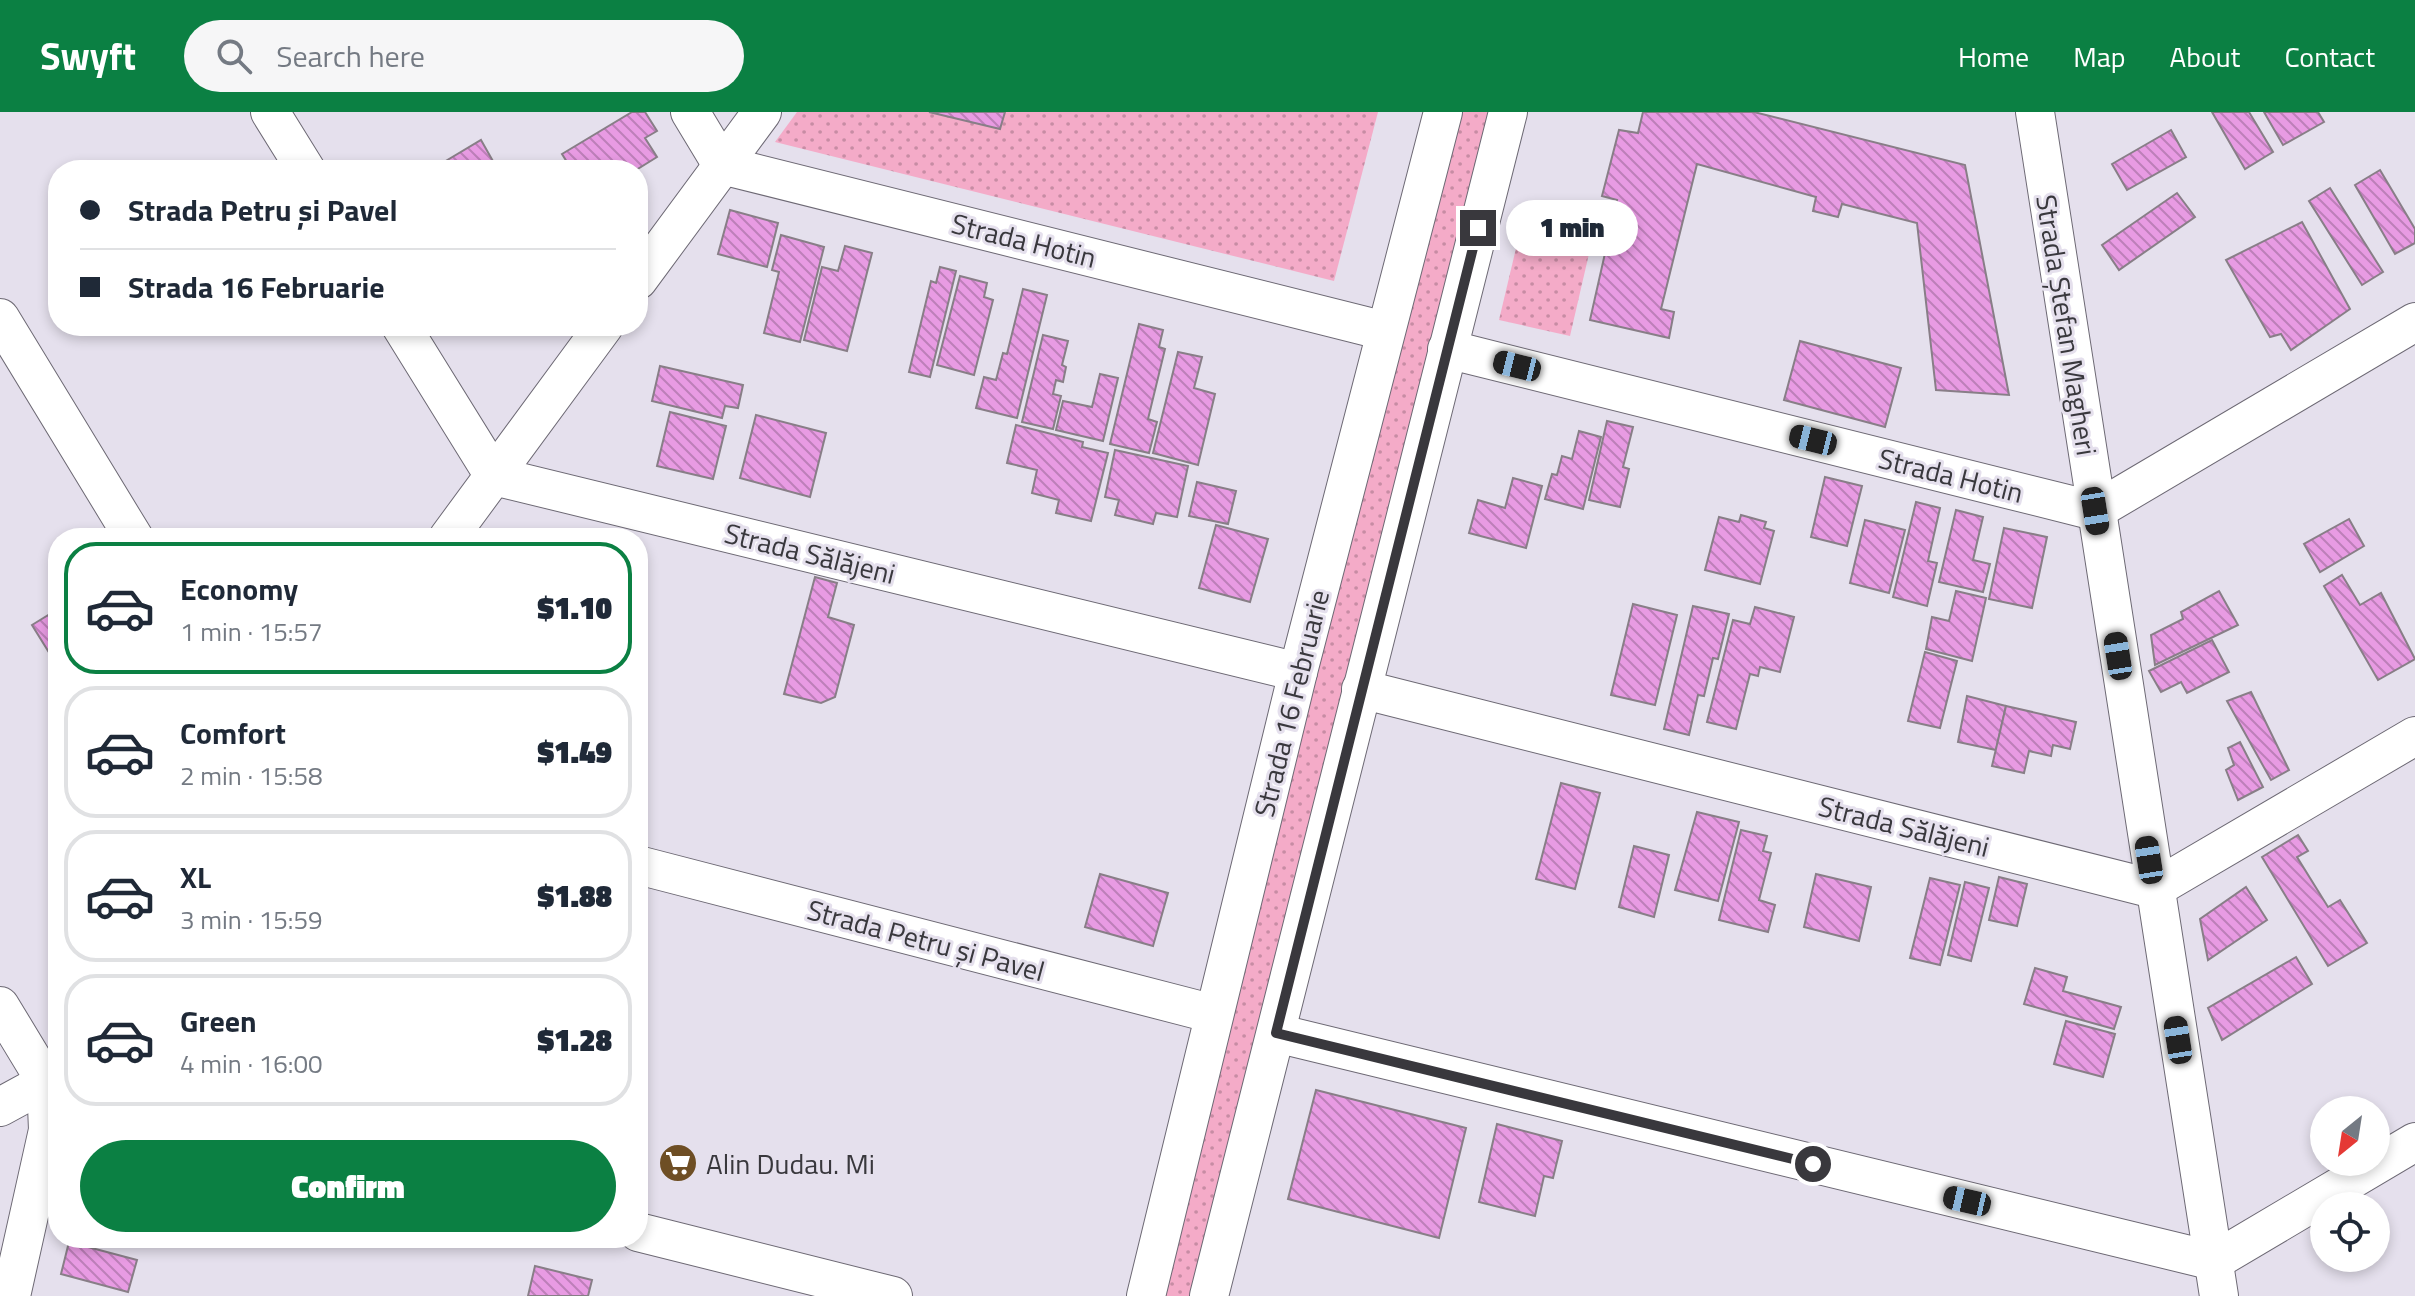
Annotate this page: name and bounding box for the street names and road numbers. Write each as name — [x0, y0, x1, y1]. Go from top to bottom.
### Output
street label: Strada Ștefan Magheri — [2025, 191, 2109, 459]
street label: Strada Hotin — [947, 201, 1101, 279]
street label: Strada Hotin — [1874, 436, 2028, 514]
street label: Strada Sălăjeni — [720, 511, 900, 595]
street label: Strada 16 Februarie — [1242, 585, 1340, 821]
street label: Strada Sălăjeni — [1814, 784, 1994, 868]
street label: Strada Petru și Pavel — [803, 888, 1049, 992]

